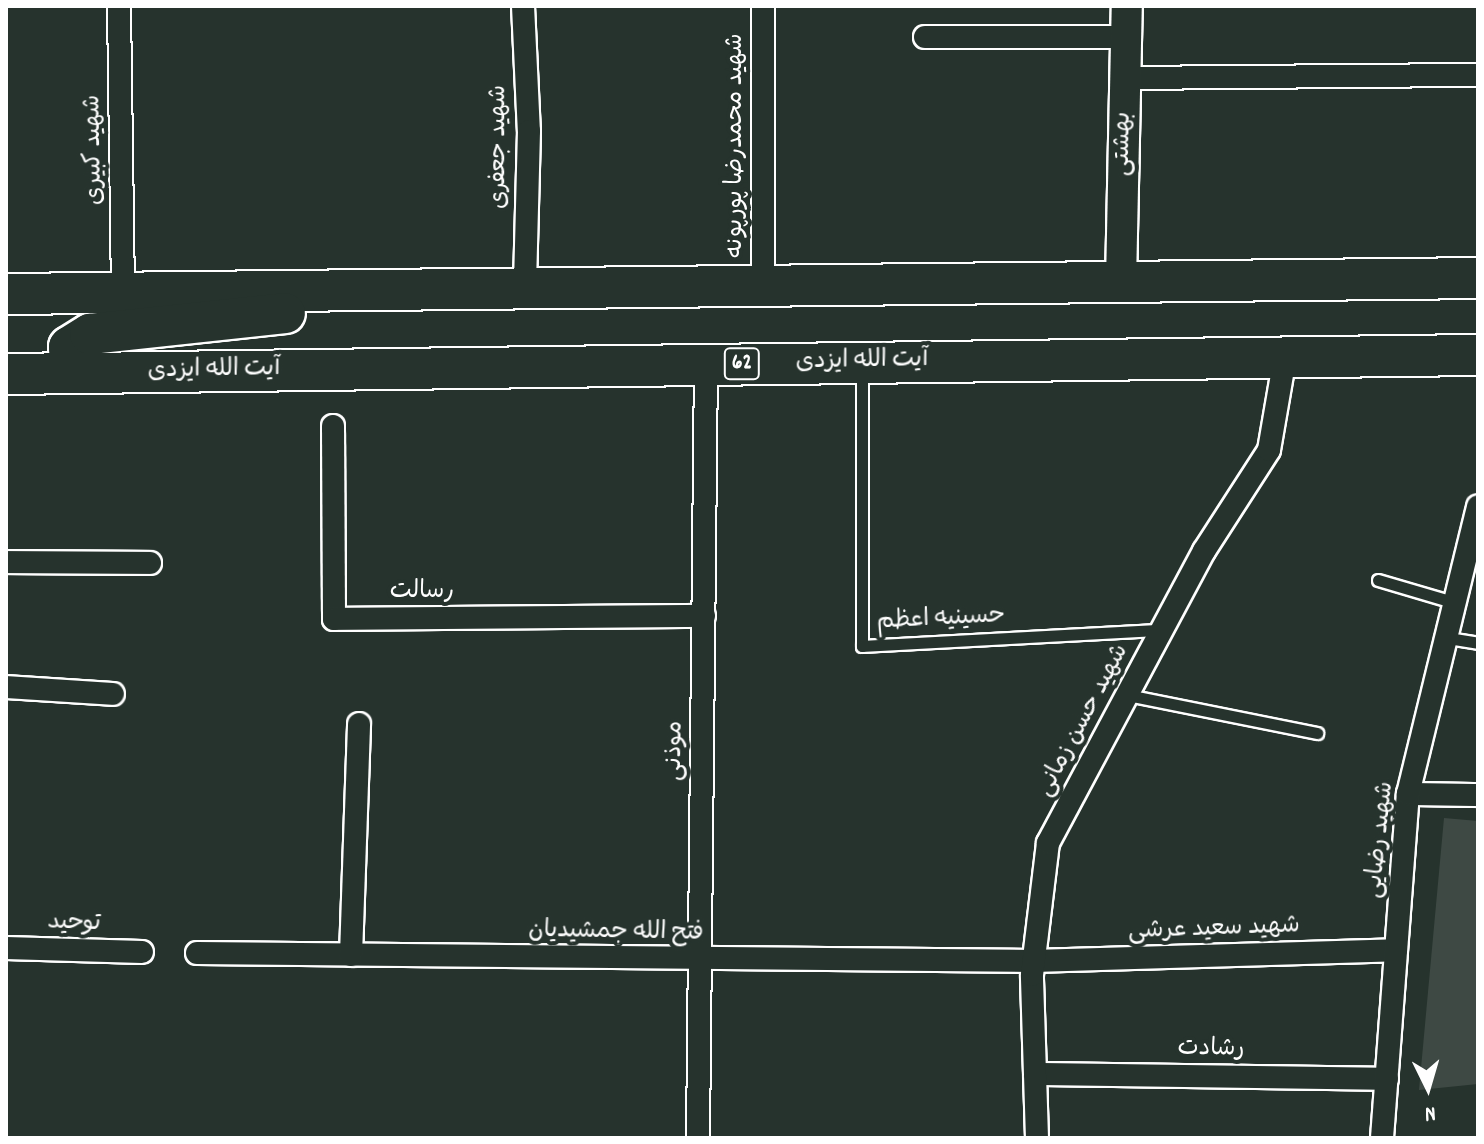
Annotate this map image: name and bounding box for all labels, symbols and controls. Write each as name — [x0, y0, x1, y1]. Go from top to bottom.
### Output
street label: شهید محمدرضا پورپونه — [723, 33, 751, 259]
street label: شهید جعفری — [486, 85, 514, 209]
street label: شهید کبیری — [80, 95, 110, 205]
street label: بهشتی — [1109, 112, 1139, 176]
road number: 62 — [722, 346, 762, 382]
street label: آیت الله ایزدی — [795, 346, 929, 378]
street label: آیت الله ایزدی — [147, 355, 281, 387]
street label: رسالت — [390, 579, 454, 607]
street label: حسینیه اعظم — [876, 602, 1006, 638]
street label: شهید حسن زمانی — [1032, 640, 1136, 802]
street label: موذنی — [661, 721, 691, 781]
street label: شهید رضایی — [1361, 780, 1401, 900]
street label: توحید — [47, 909, 101, 939]
street label: شهید سعید عرشی — [1128, 913, 1300, 947]
street label: فتح الله جمشیدیان — [528, 917, 704, 949]
street label: رشادت — [1177, 1035, 1245, 1065]
north arrow — [1388, 1048, 1468, 1128]
text: N — [1423, 1096, 1437, 1128]

